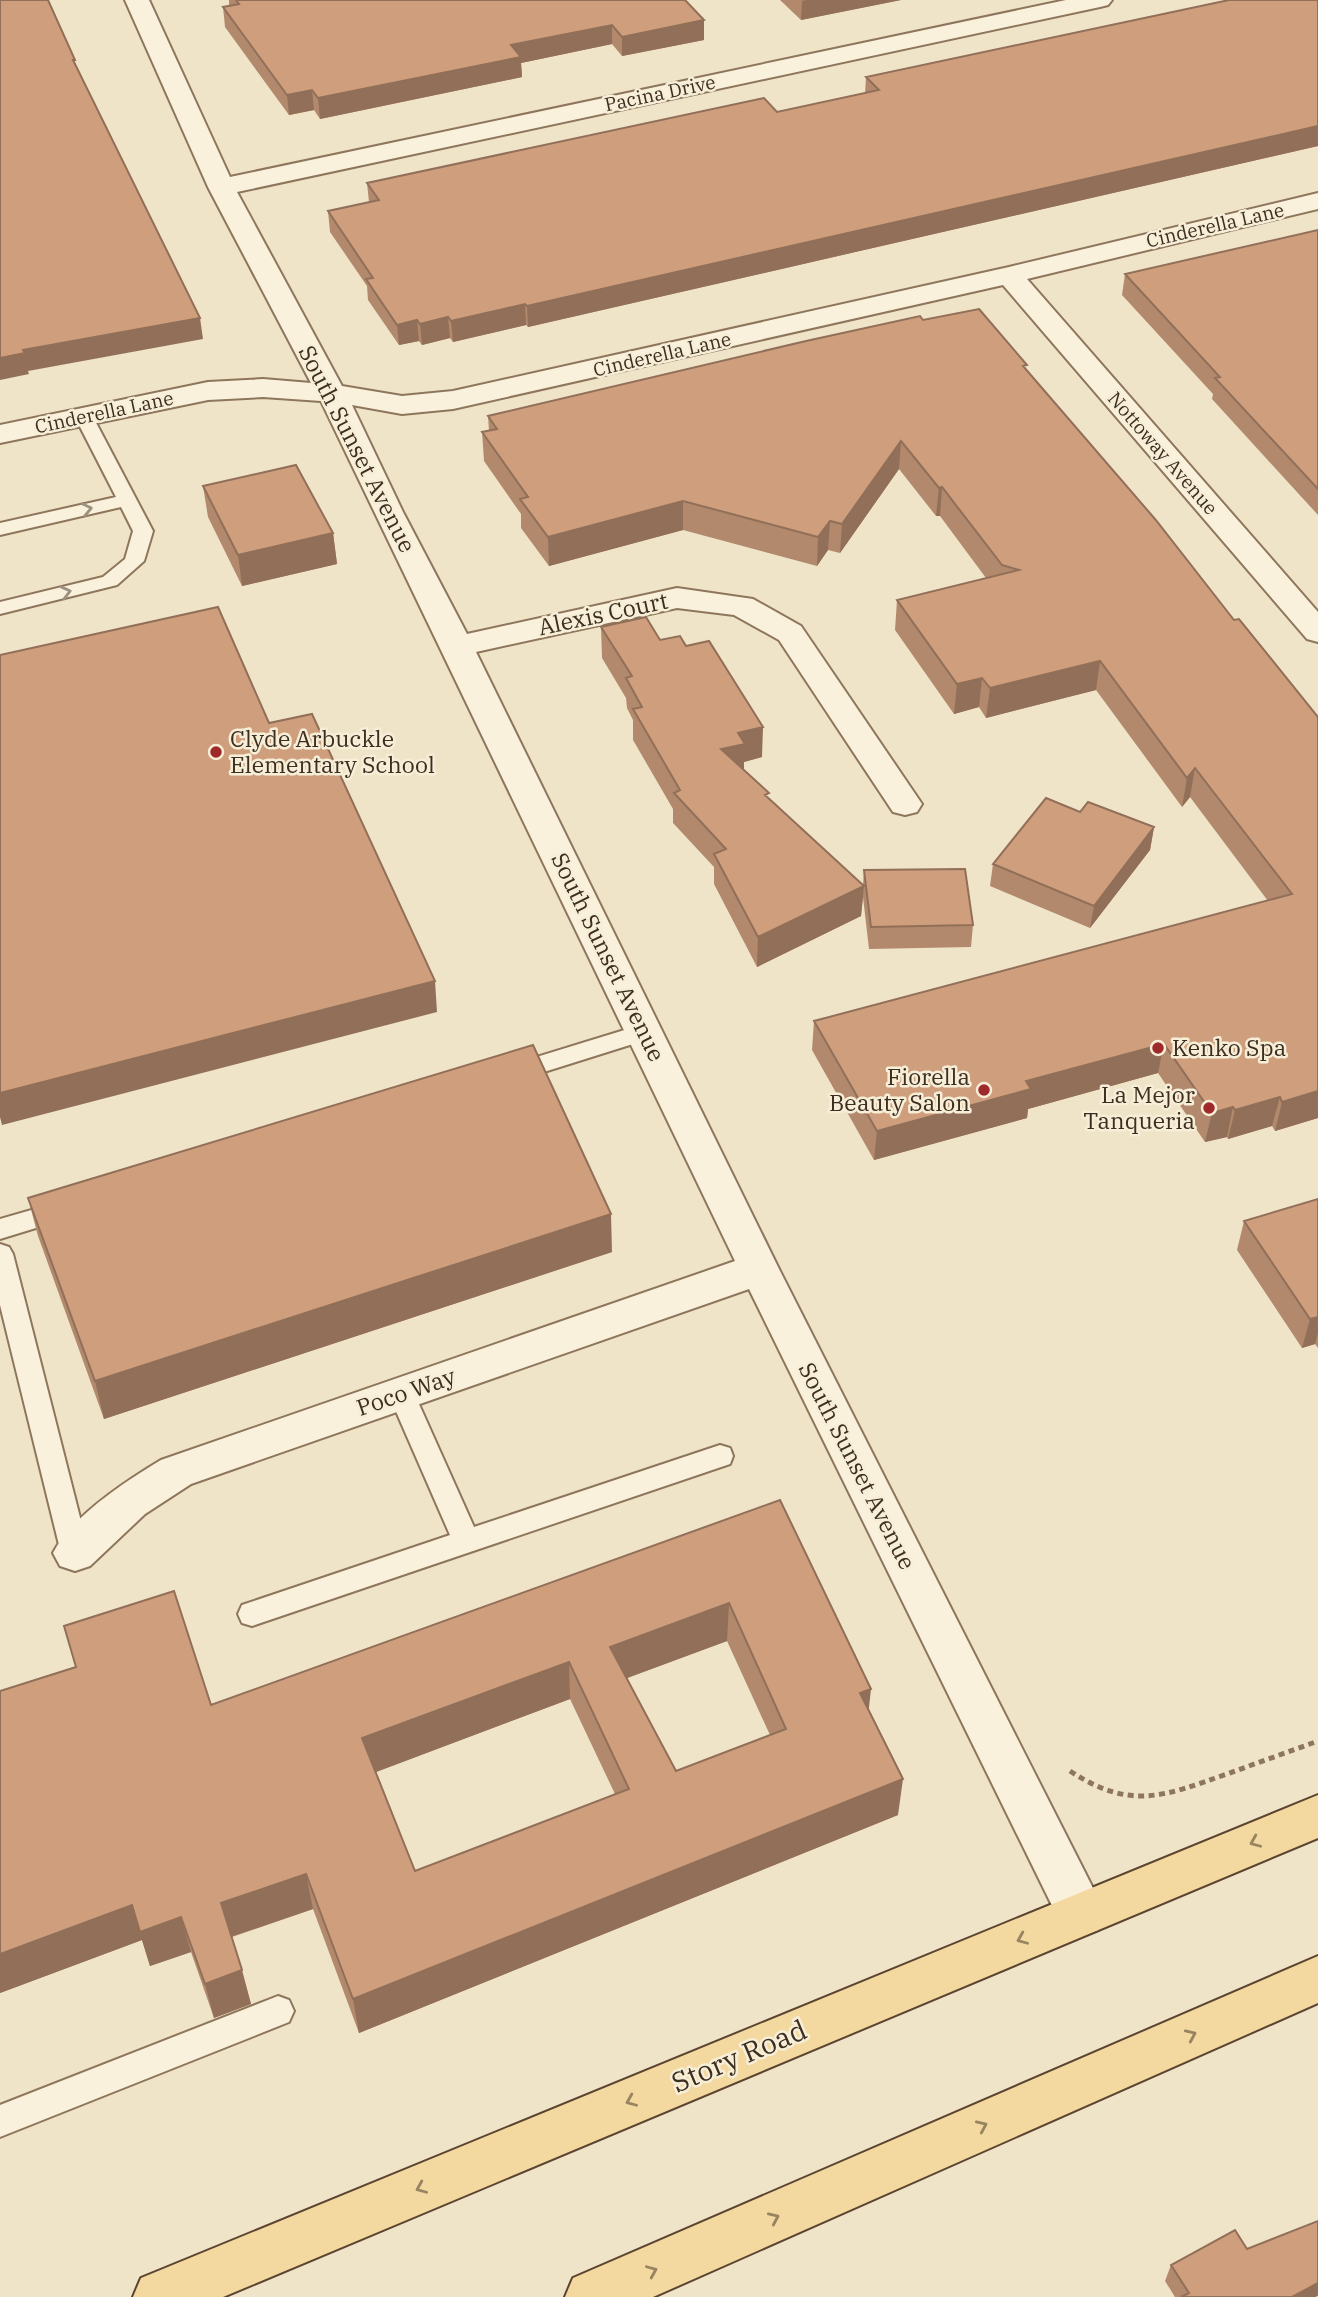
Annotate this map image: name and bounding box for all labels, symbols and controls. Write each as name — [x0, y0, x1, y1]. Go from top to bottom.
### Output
street label: Pacina Drive — [602, 70, 718, 116]
street label: Cinderella Lane — [1144, 197, 1286, 253]
street label: Cinderella Lane — [591, 326, 733, 382]
street label: South Sunset Avenue — [293, 340, 423, 557]
street label: Cinderella Lane — [33, 386, 175, 438]
street label: Nottoway Avenue — [1103, 387, 1223, 519]
one-way arrow — [81, 503, 93, 517]
street label: Alexis Court — [535, 585, 670, 641]
one-way arrow — [60, 586, 72, 600]
place label: Clyde Arbuckle Elementary School — [230, 723, 435, 779]
marker: Clyde Arbuckle Elementary School — [208, 744, 224, 760]
street label: South Sunset Avenue — [545, 847, 673, 1066]
place label: Kenko Spa — [1172, 1032, 1286, 1062]
marker: Kenko Spa — [1150, 1040, 1166, 1056]
place label: Fiorella Beauty Salon — [829, 1061, 970, 1117]
place label: La Mejor Tanqueria — [1083, 1079, 1195, 1135]
marker: Fiorella Beauty Salon — [976, 1082, 992, 1098]
marker: La Mejor Tanqueria — [1201, 1100, 1217, 1116]
street label: South Sunset Avenue — [793, 1357, 923, 1574]
street label: Poco Way — [352, 1360, 460, 1422]
one-way arrow — [1250, 1834, 1262, 1848]
one-way arrow — [1017, 1930, 1029, 1944]
street label: Story Road — [665, 2010, 812, 2101]
one-way arrow — [1184, 2029, 1196, 2043]
one-way arrow — [626, 2093, 638, 2107]
one-way arrow — [975, 2120, 988, 2134]
one-way arrow — [416, 2180, 428, 2194]
one-way arrow — [767, 2212, 779, 2226]
one-way arrow — [644, 2265, 657, 2279]

